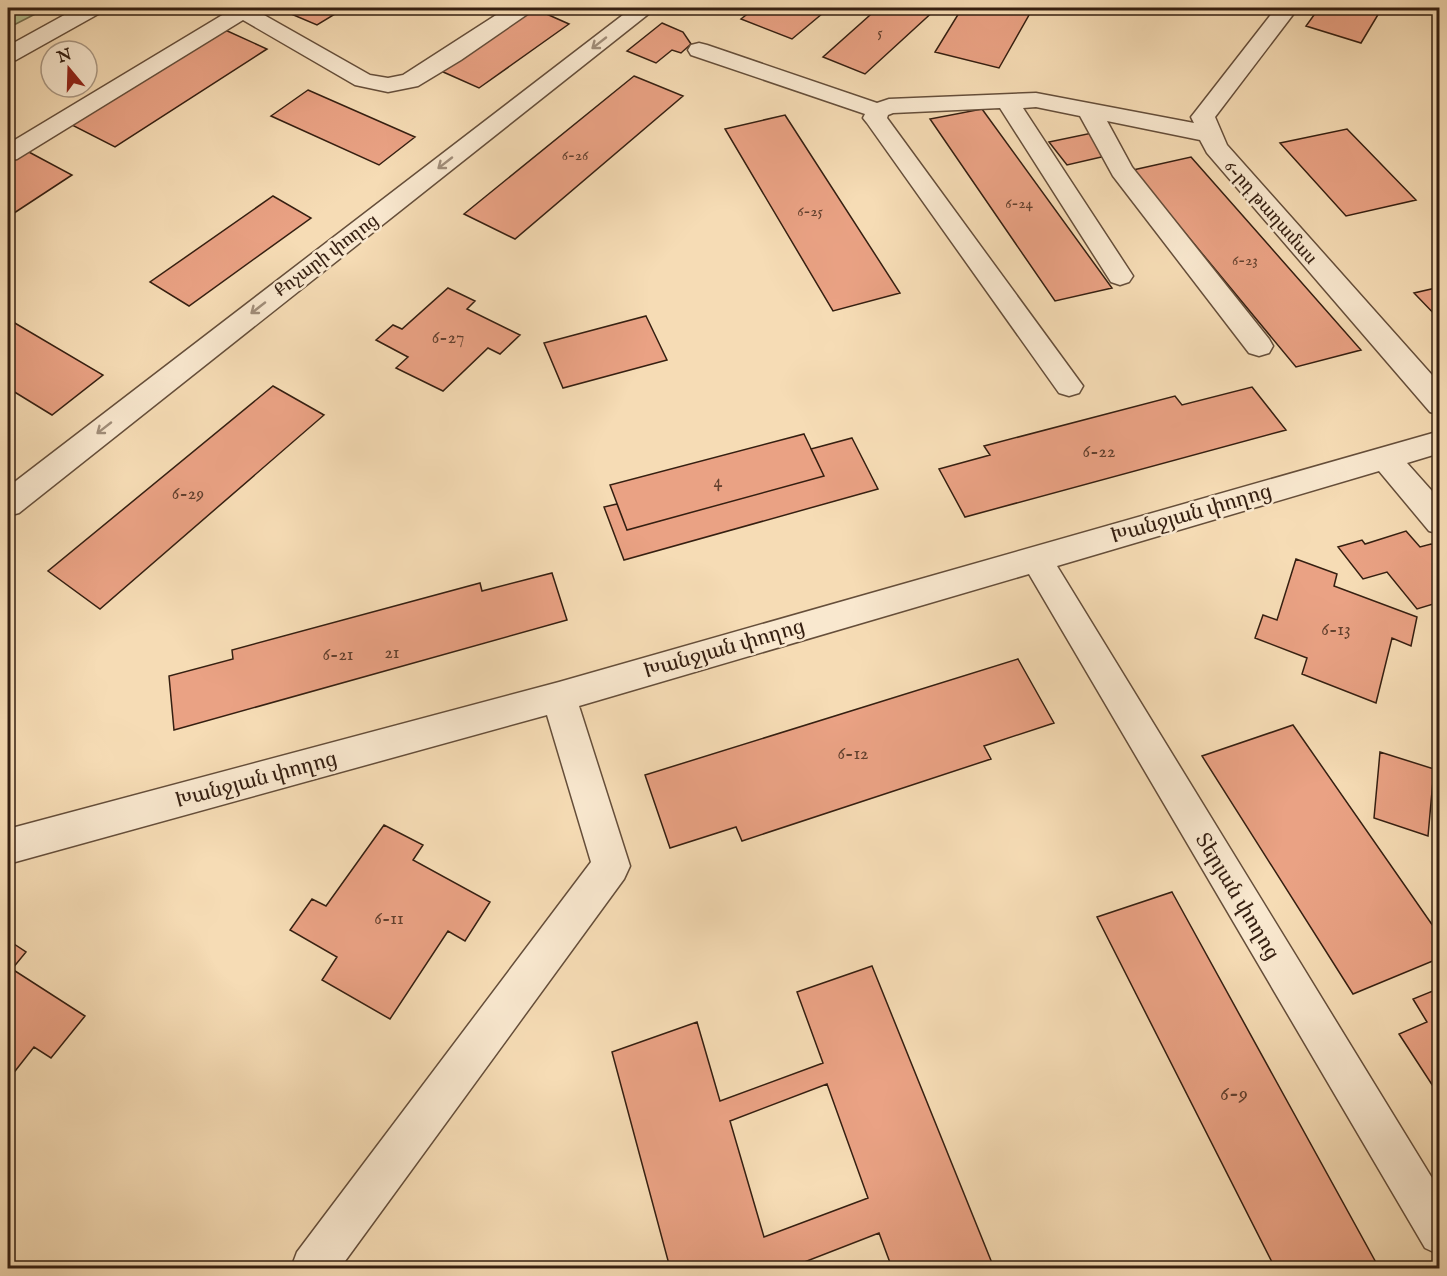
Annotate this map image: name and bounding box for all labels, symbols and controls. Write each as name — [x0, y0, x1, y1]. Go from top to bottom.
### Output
house number: 5 — [877, 23, 883, 42]
one-way arrow — [591, 37, 607, 50]
north arrow — [39, 39, 99, 99]
text: N — [54, 45, 75, 69]
house number: 6-26 — [562, 146, 589, 165]
street label: 6-րդ թաղամաս — [1218, 156, 1321, 270]
one-way arrow — [438, 157, 454, 170]
house number: 6-24 — [1005, 194, 1033, 213]
house number: 6-25 — [797, 202, 823, 221]
street label: Քոչարի փողոց — [270, 210, 384, 303]
house number: 6-23 — [1232, 251, 1258, 270]
one-way arrow — [250, 302, 266, 315]
house number: 6-27 — [432, 327, 464, 350]
one-way arrow — [96, 422, 112, 435]
house number: 6-22 — [1083, 441, 1115, 464]
house number: 4 — [714, 471, 723, 494]
street label: Խանջյան փողոց — [1108, 479, 1275, 550]
house number: 6-29 — [172, 483, 204, 506]
street label: Խանջյան փողոց — [641, 614, 808, 685]
house number: 6-13 — [1321, 619, 1351, 642]
house number: 21 — [384, 642, 400, 665]
house number: 6-21 — [322, 644, 354, 667]
house number: 6-12 — [837, 743, 869, 766]
street label: Խանջյան փողոց — [173, 746, 340, 815]
street label: Տերյան փողոց — [1188, 828, 1285, 965]
house number: 6-11 — [374, 908, 404, 931]
house number: 6-9 — [1220, 1081, 1248, 1108]

